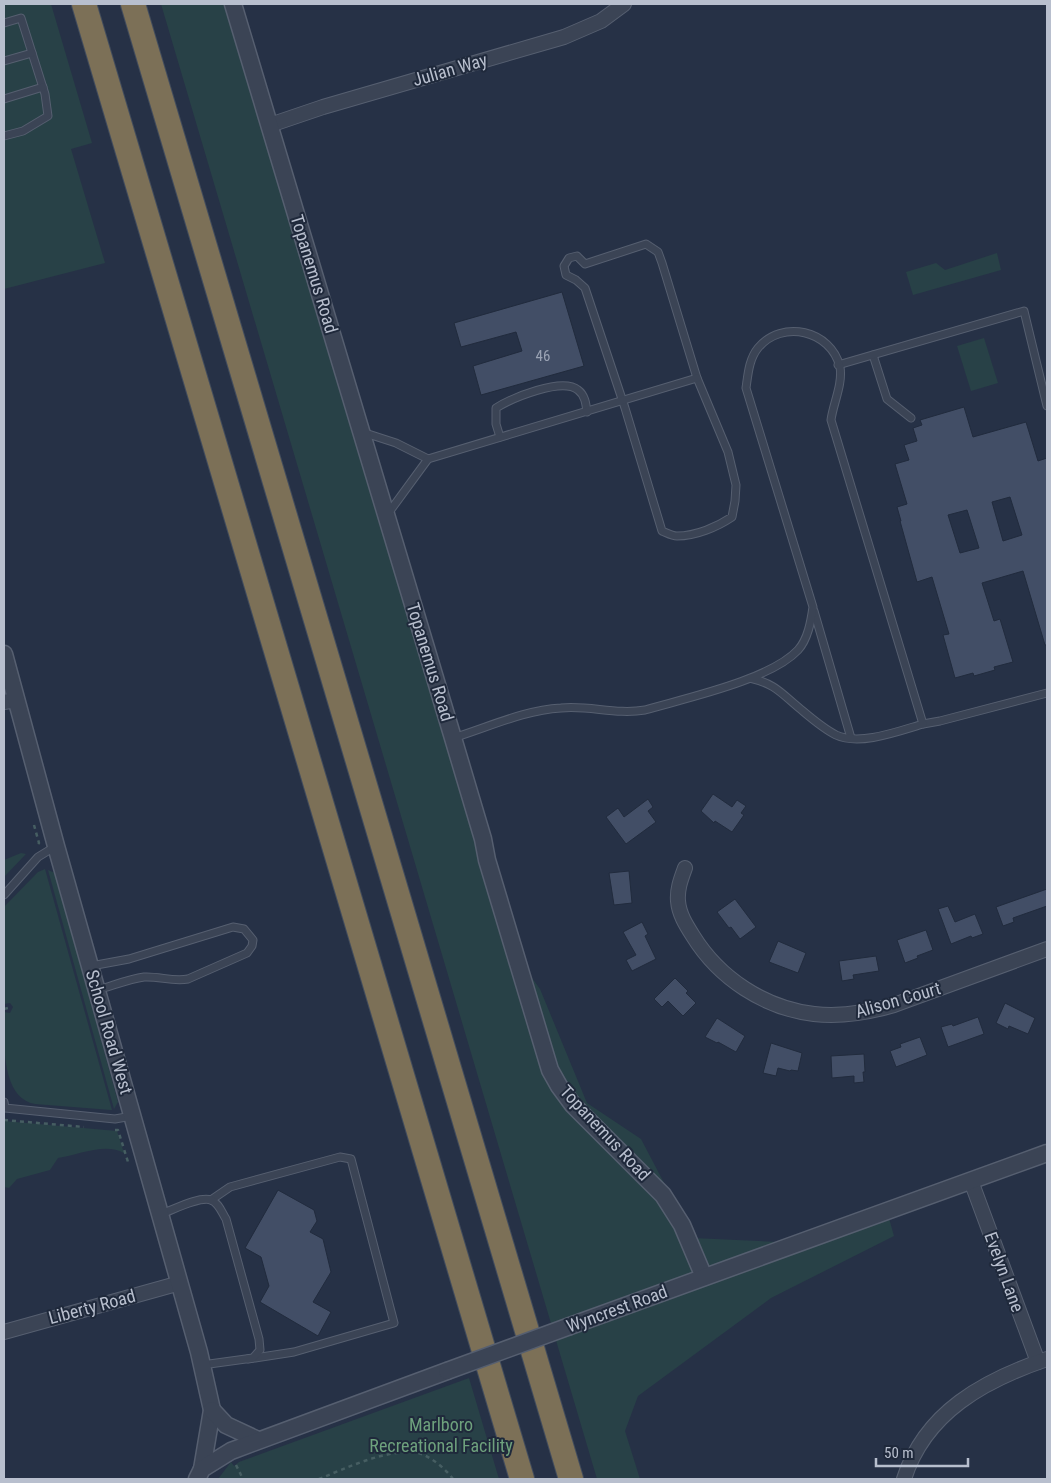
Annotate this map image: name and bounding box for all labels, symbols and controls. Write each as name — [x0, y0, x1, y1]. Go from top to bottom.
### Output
street label: Julian Way — [410, 49, 490, 90]
street label: Topanemus Road — [286, 212, 342, 336]
house number: 46 — [536, 347, 550, 365]
street label: Topanemus Road — [402, 600, 458, 724]
street label: School Road West — [82, 967, 137, 1096]
street label: Alison Court — [853, 977, 943, 1022]
street label: Topanemus Road — [556, 1081, 655, 1185]
street label: Evelyn Lane — [980, 1229, 1029, 1315]
street label: Wyncrest Road — [564, 1281, 670, 1336]
street label: Liberty Road — [46, 1285, 138, 1328]
park label: Marlboro Recreational Facility — [369, 1414, 513, 1456]
scale bar — [876, 1436, 968, 1468]
text: 50 m — [884, 1444, 914, 1462]

